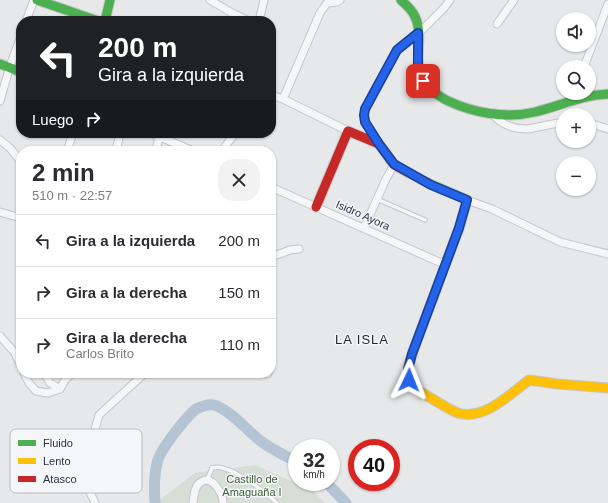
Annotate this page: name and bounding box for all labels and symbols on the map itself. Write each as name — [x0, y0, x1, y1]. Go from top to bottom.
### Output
pin — [406, 64, 440, 98]
street label: Isidro Ayora — [334, 198, 393, 233]
district label: LA ISLA — [335, 332, 389, 347]
position arrow — [388, 359, 430, 401]
legend — [10, 429, 142, 493]
text: Fluido — [43, 437, 73, 449]
speed limit sign: 40 — [348, 439, 400, 491]
text: Lento — [43, 455, 71, 467]
text: Atasco — [43, 473, 77, 485]
park label: Castillo de Amaguaña I — [222, 473, 282, 498]

